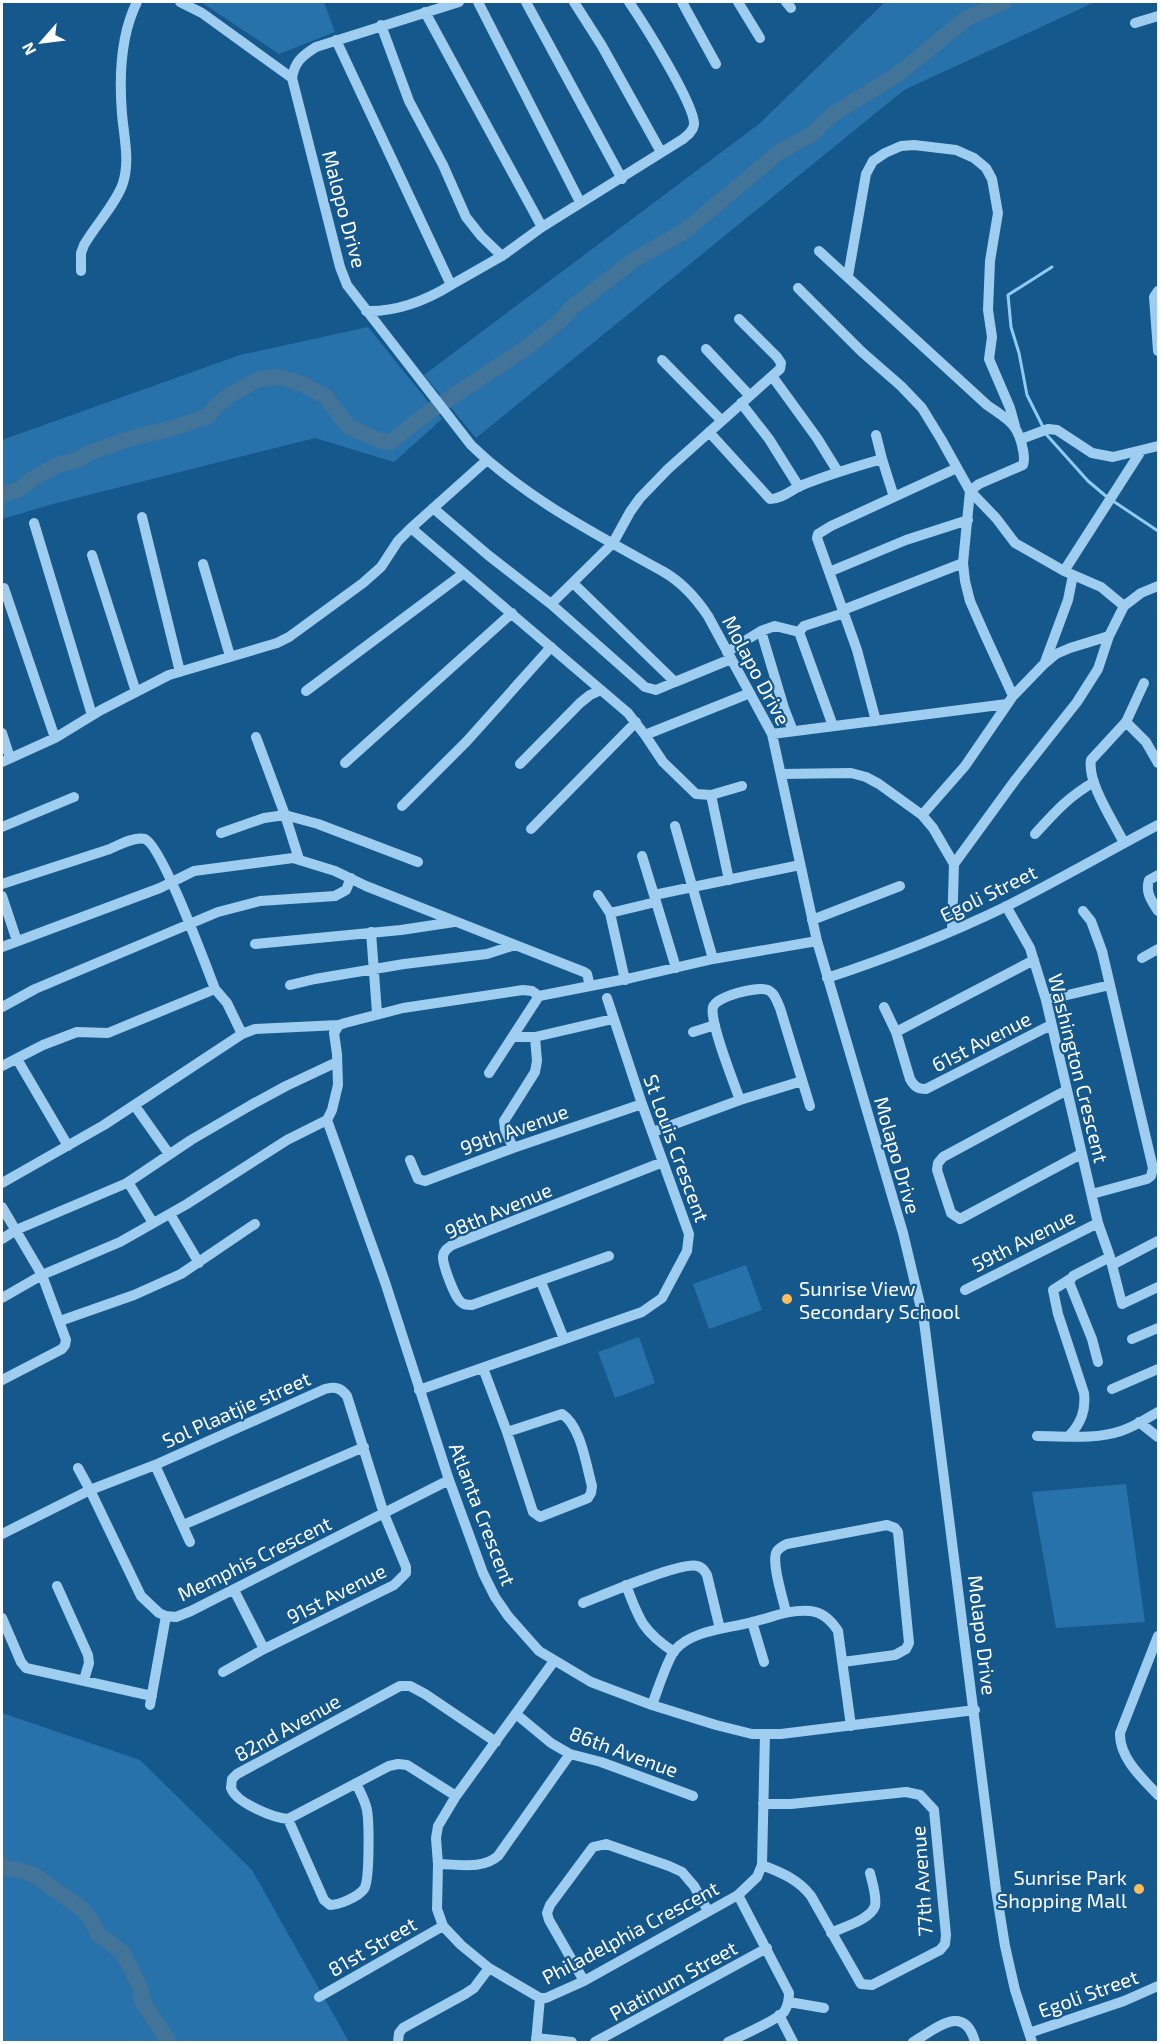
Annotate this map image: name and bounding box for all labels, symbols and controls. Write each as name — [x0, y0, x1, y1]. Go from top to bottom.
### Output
north arrow — [12, 12, 72, 72]
text: N — [17, 40, 39, 59]
street label: Malopo Drive — [318, 148, 372, 270]
street label: Molapo Drive — [718, 611, 796, 729]
street label: Egoli Street — [936, 859, 1041, 927]
street label: Washington Crescent — [1044, 971, 1114, 1165]
street label: 61st Avenue — [927, 1006, 1035, 1076]
street label: St Louis Crescent — [639, 1071, 715, 1225]
street label: Molapo Drive — [870, 1094, 926, 1216]
street label: 99th Avenue — [457, 1098, 571, 1160]
street label: 98th Avenue — [441, 1177, 555, 1243]
street label: 59th Avenue — [967, 1204, 1079, 1276]
place label: Sunrise View Secondary School — [799, 1276, 960, 1323]
marker: Sunrise View Secondary School — [780, 1292, 794, 1306]
street label: Sol Plaatjie street — [158, 1365, 314, 1452]
street label: Atlanta Crescent — [445, 1439, 521, 1589]
street label: Memphis Crescent — [173, 1510, 335, 1606]
street label: 91st Avenue — [282, 1558, 390, 1628]
street label: Molapo Drive — [964, 1574, 1002, 1696]
street label: 82nd Avenue — [230, 1688, 344, 1766]
street label: 86th Avenue — [566, 1720, 682, 1782]
street label: 77th Avenue — [905, 1825, 937, 1937]
place label: Sunrise Park Shopping Mall — [997, 1865, 1127, 1912]
street label: Philadelphia Crescent — [538, 1875, 723, 1989]
marker: Sunrise Park Shopping Mall — [1132, 1882, 1146, 1896]
street label: 81st Street — [324, 1911, 421, 1981]
street label: Platinum Street — [605, 1935, 741, 2025]
street label: Egoli Street — [1035, 1964, 1142, 2022]

